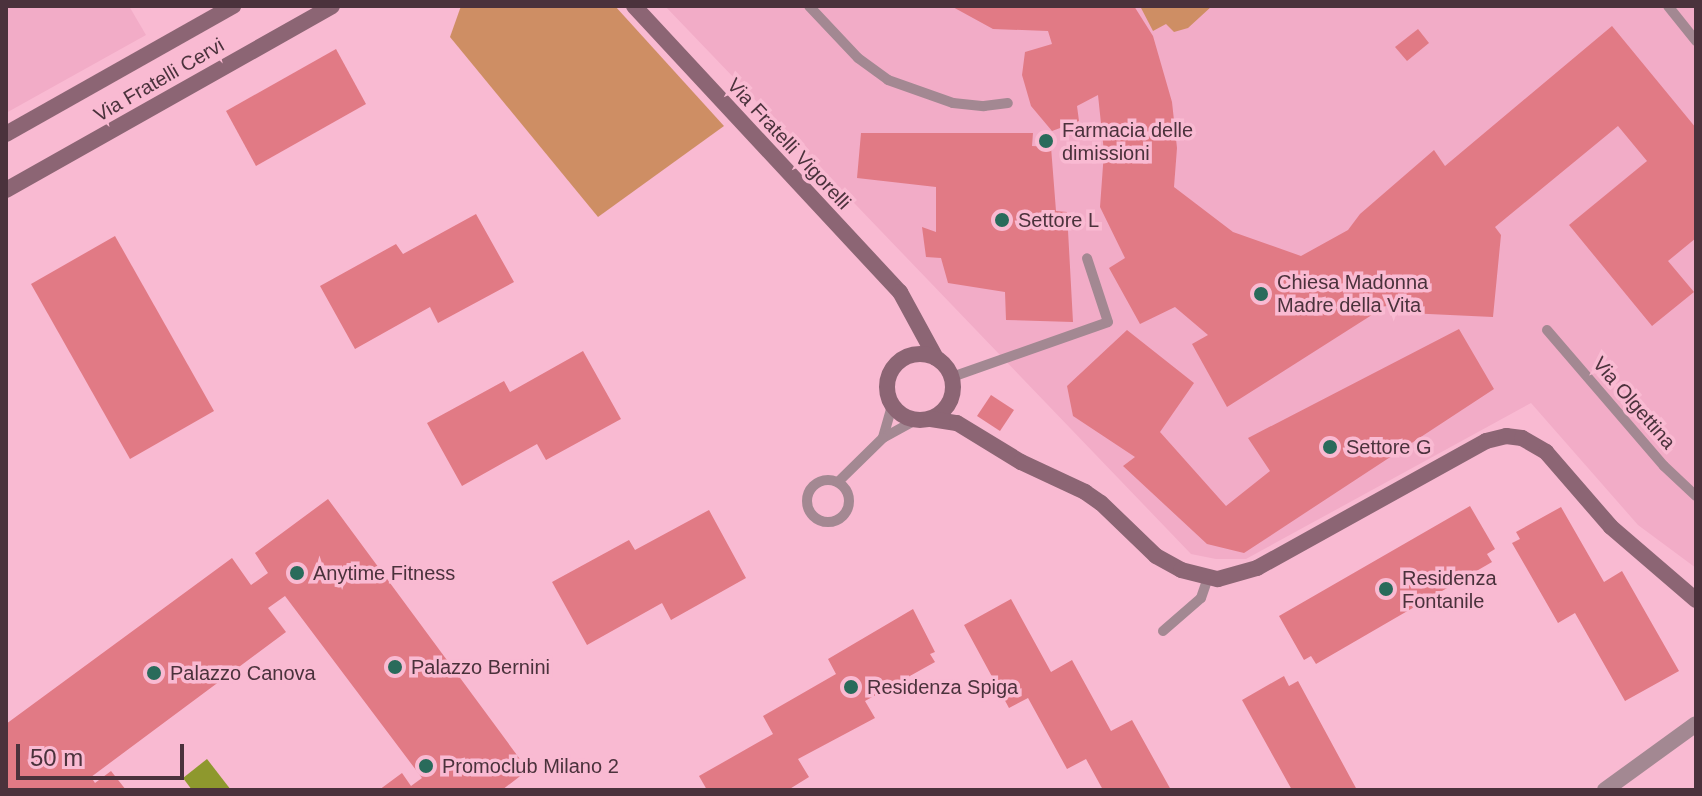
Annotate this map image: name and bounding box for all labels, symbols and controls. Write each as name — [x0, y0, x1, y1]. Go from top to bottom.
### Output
street label: Via Fratelli Cervi — [90, 33, 228, 127]
street label: Via Fratelli Vigorelli — [722, 73, 856, 215]
place label: Farmacia delle dimissioni — [1062, 118, 1193, 165]
marker: Farmacia delle dimissioni — [1037, 132, 1055, 150]
place label: Settore L — [1018, 208, 1099, 232]
marker: Settore L — [993, 211, 1011, 229]
place label: Chiesa Madonna Madre della Vita — [1277, 270, 1428, 317]
marker: Chiesa Madonna Madre della Vita — [1252, 285, 1270, 303]
street label: Via Olgettina — [1587, 352, 1681, 454]
place label: Settore G — [1346, 435, 1432, 459]
marker: Settore G — [1321, 438, 1339, 456]
place label: Anytime Fitness — [313, 561, 455, 585]
marker: Anytime Fitness — [288, 564, 306, 582]
place label: Residenza Fontanile — [1402, 566, 1497, 613]
marker: Residenza Fontanile — [1377, 580, 1395, 598]
place label: Palazzo Bernini — [411, 655, 550, 679]
marker: Palazzo Bernini — [386, 658, 404, 676]
place label: Palazzo Canova — [170, 661, 316, 685]
marker: Palazzo Canova — [145, 664, 163, 682]
place label: Residenza Spiga — [867, 675, 1018, 699]
marker: Residenza Spiga — [842, 678, 860, 696]
scale bar — [20, 728, 188, 778]
text: 50 m — [30, 744, 83, 771]
place label: Promoclub Milano 2 — [442, 754, 619, 778]
marker: Promoclub Milano 2 — [417, 757, 435, 775]

